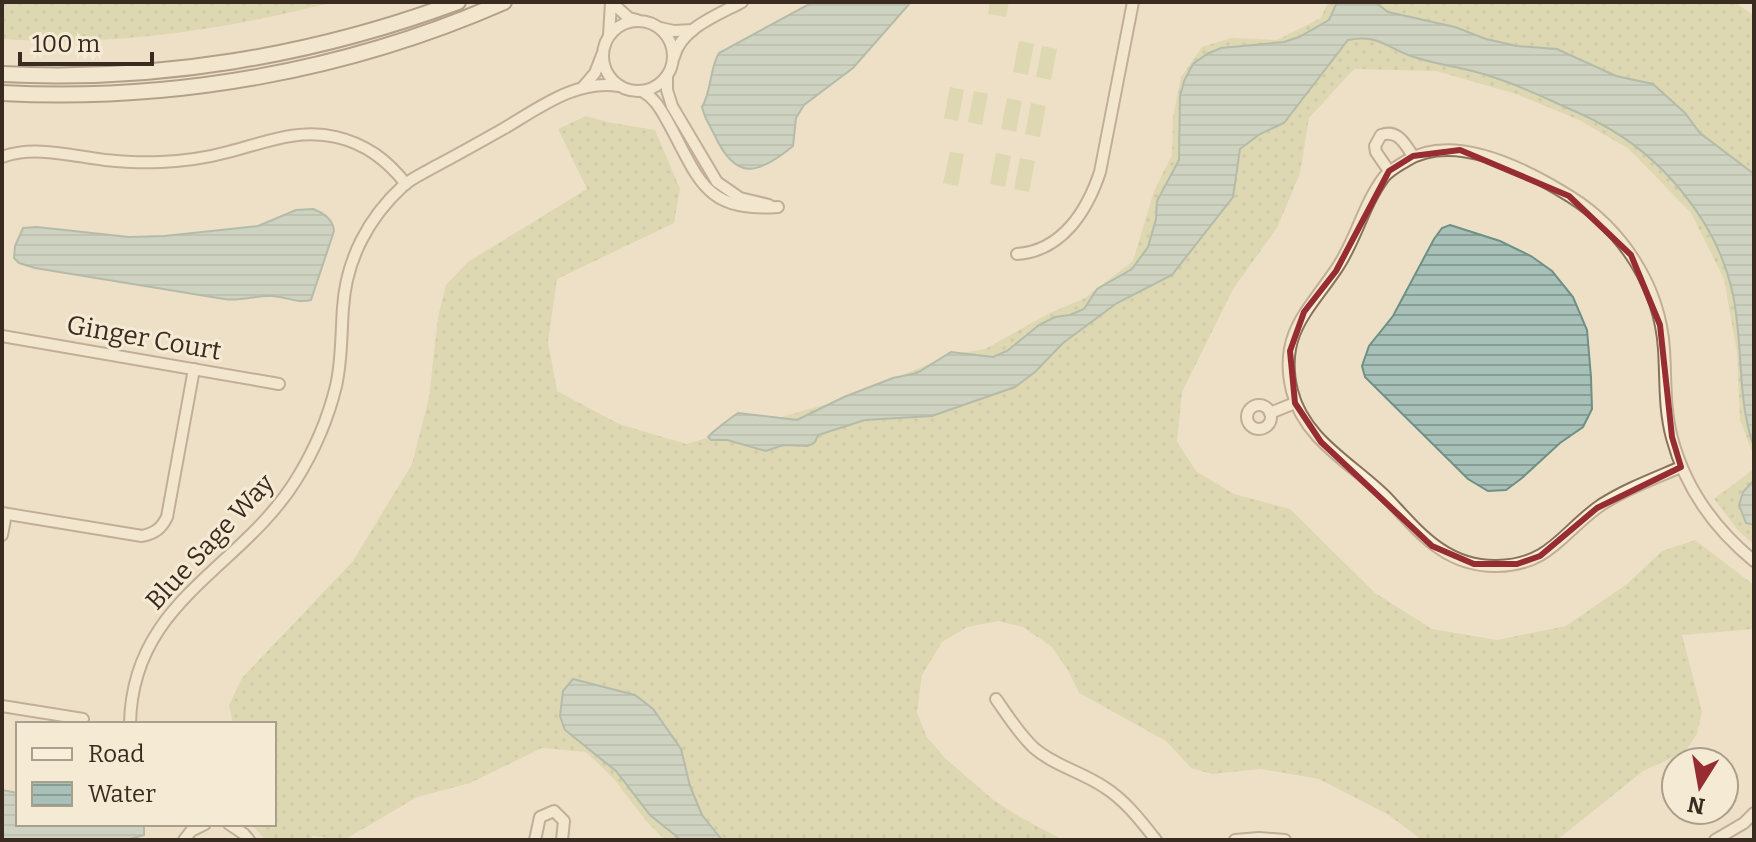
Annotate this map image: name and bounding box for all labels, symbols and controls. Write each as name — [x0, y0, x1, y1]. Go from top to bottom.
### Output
scale bar — [20, 16, 152, 66]
text: 100 m — [32, 30, 100, 58]
street label: Ginger Court — [64, 309, 224, 367]
street label: Blue Sage Way — [139, 468, 281, 616]
legend — [16, 722, 276, 826]
text: Road — [88, 740, 144, 768]
north arrow — [1660, 746, 1740, 826]
text: Water — [88, 780, 156, 808]
text: N — [1685, 790, 1707, 820]

